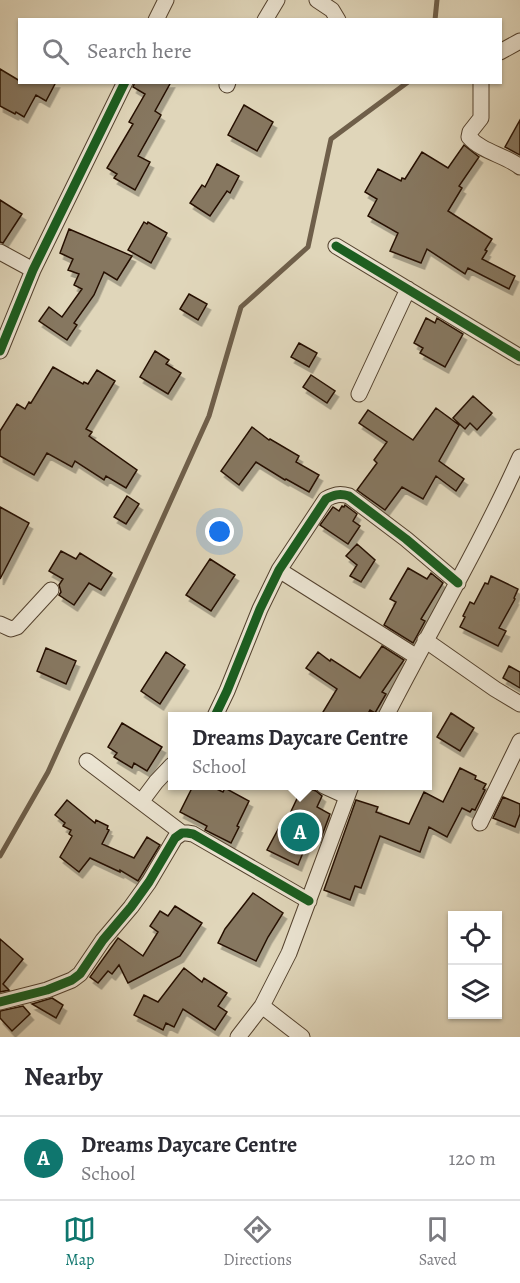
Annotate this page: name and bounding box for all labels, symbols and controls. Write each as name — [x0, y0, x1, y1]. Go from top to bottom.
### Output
search box — [18, 18, 502, 84]
icon: search — [39, 35, 72, 68]
text: Search here — [87, 36, 192, 66]
your location — [205, 517, 234, 546]
popup — [168, 712, 432, 790]
text: Dreams Daycare Centre — [192, 723, 408, 753]
text: School — [192, 753, 246, 780]
pin: A — [280, 810, 320, 854]
map controls — [448, 911, 502, 1019]
button: locate — [448, 911, 502, 965]
button: layers — [448, 965, 502, 1019]
text: Nearby — [24, 1059, 103, 1094]
text: Dreams Daycare Centre — [81, 1130, 297, 1160]
text: A — [37, 1145, 50, 1172]
text: 120 m — [448, 1145, 496, 1172]
text: School — [81, 1160, 135, 1187]
tab: Map — [63, 1213, 96, 1271]
tab: Directions — [223, 1213, 292, 1271]
tab: Saved — [419, 1213, 457, 1271]

